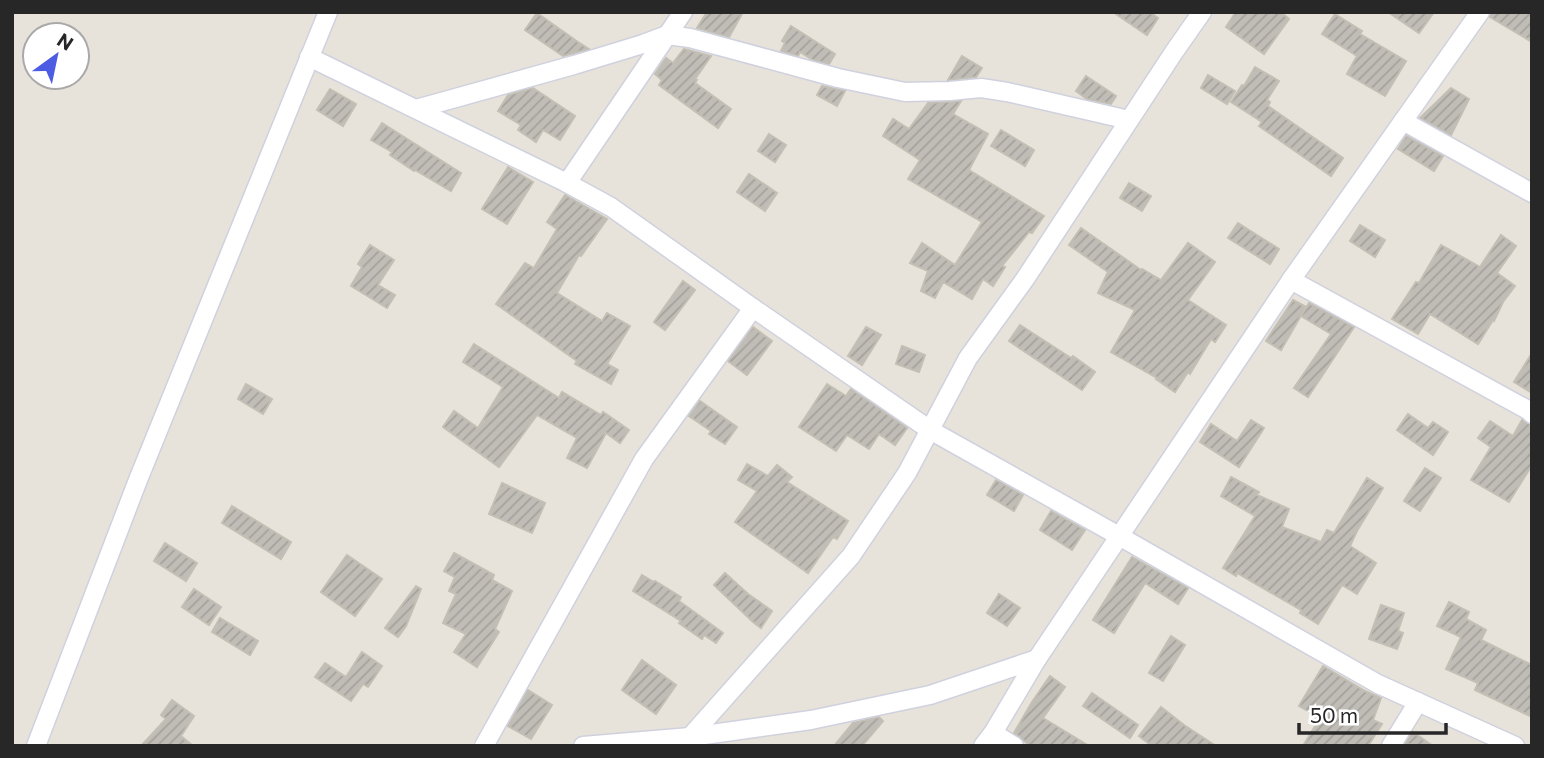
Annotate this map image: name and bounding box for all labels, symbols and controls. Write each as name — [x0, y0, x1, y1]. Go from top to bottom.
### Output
north arrow — [21, 21, 91, 91]
text: N — [53, 28, 78, 55]
scale bar — [1299, 692, 1446, 736]
text: 50 m — [1310, 702, 1358, 727]

